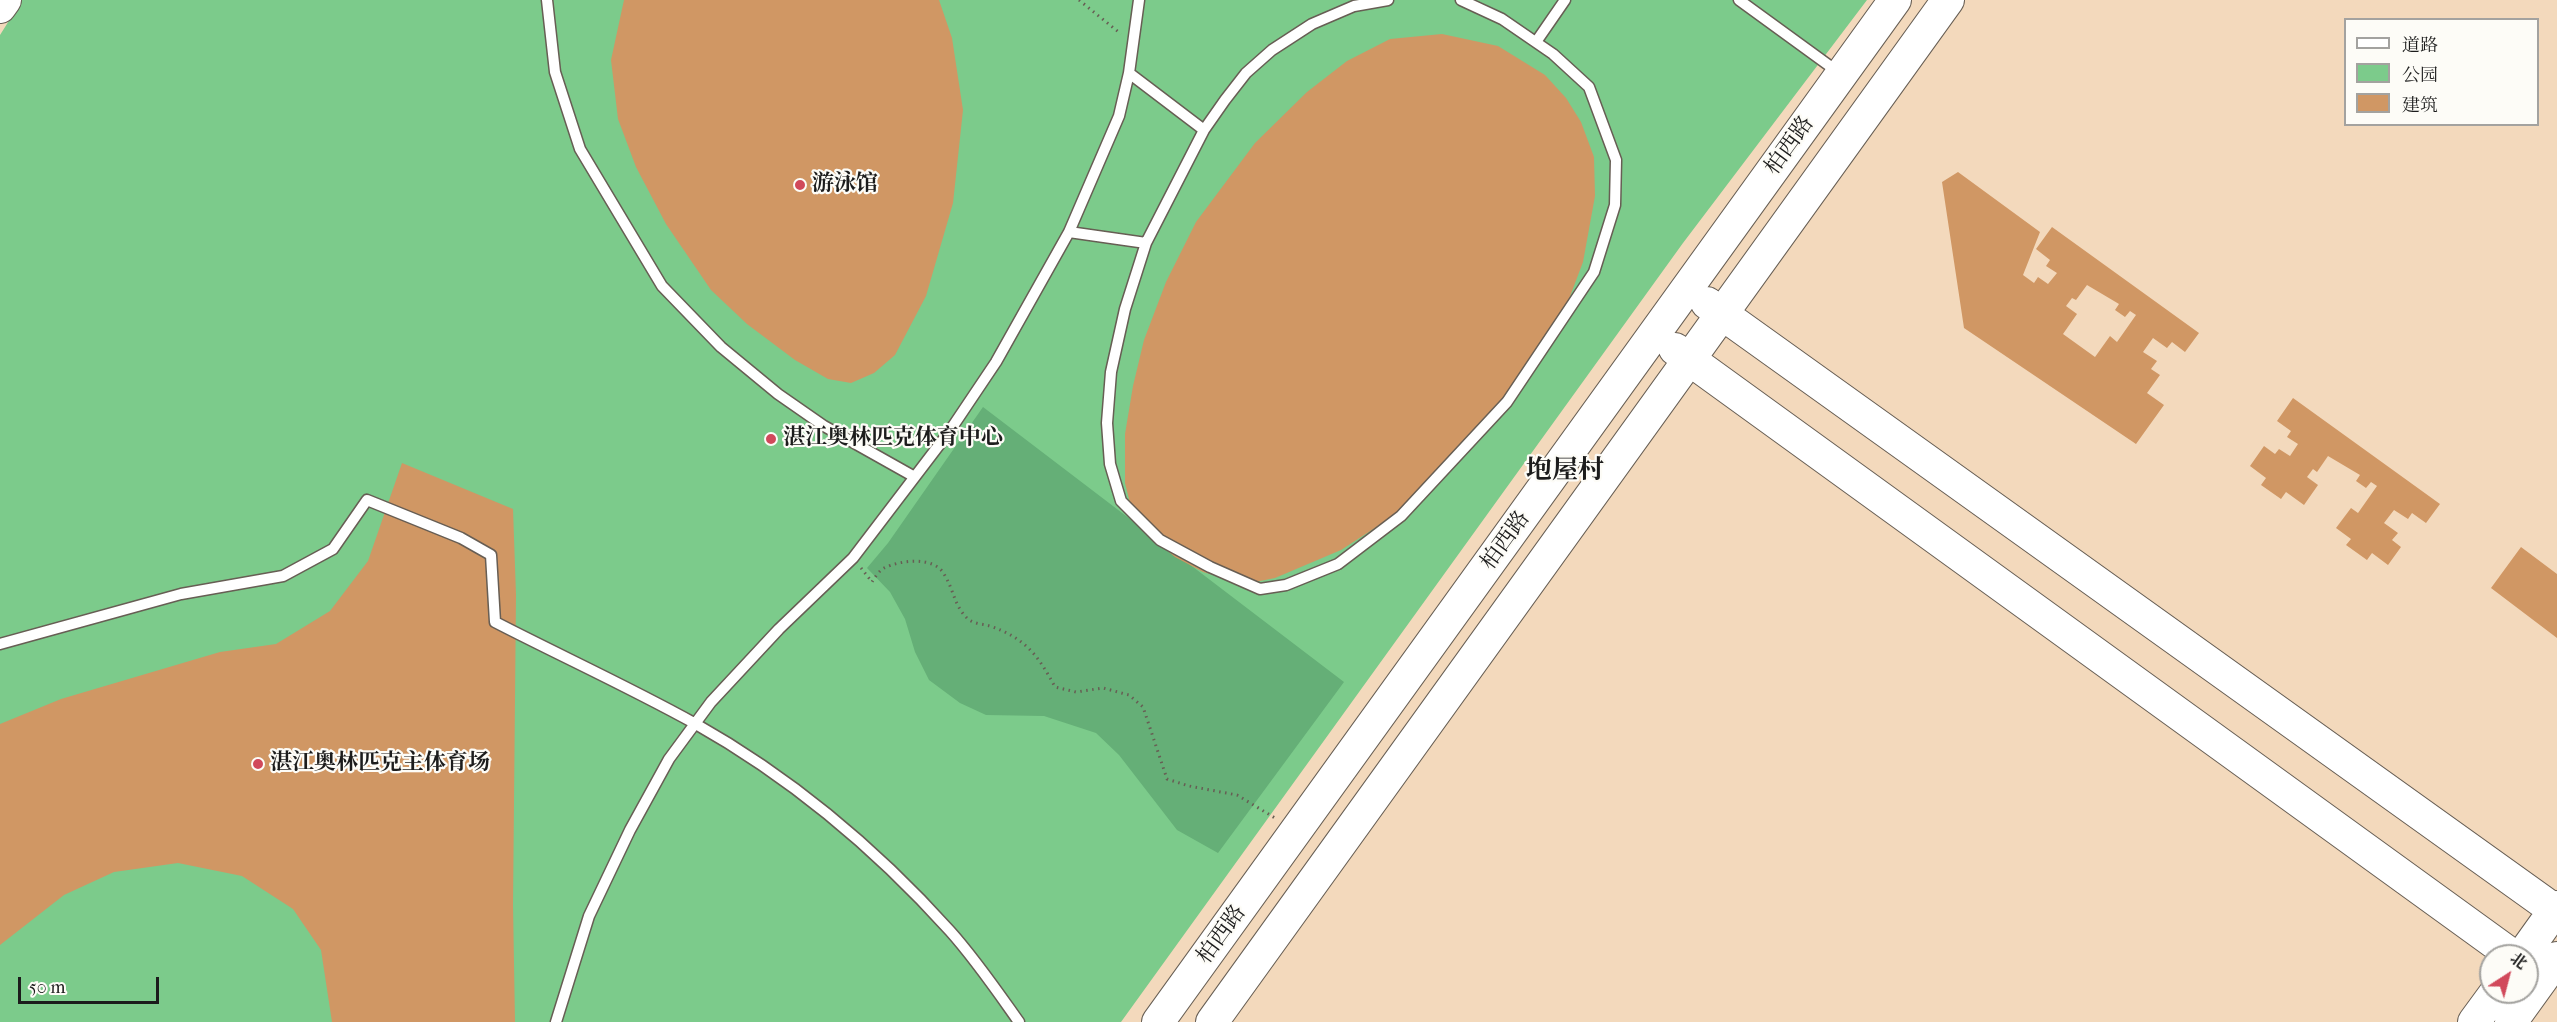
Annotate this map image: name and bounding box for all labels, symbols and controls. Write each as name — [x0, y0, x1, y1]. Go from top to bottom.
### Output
legend — [2344, 18, 2539, 126]
text: 道路 — [2402, 35, 2438, 56]
text: 公园 — [2402, 65, 2438, 86]
text: 建筑 — [2402, 95, 2438, 116]
street label: 柏西路 — [1760, 112, 1820, 180]
place label: 游泳馆 — [812, 172, 878, 198]
marker: 游泳馆 — [793, 178, 807, 192]
place label: 湛江奥林匹克体育中心 — [783, 426, 1003, 452]
marker: 湛江奥林匹克体育中心 — [764, 432, 778, 446]
district label: 垉屋村 — [1526, 456, 1604, 488]
street label: 柏西路 — [1476, 507, 1536, 575]
place label: 湛江奥林匹克主体育场 — [270, 751, 490, 777]
marker: 湛江奥林匹克主体育场 — [251, 757, 265, 771]
street label: 柏西路 — [1192, 901, 1252, 969]
north arrow — [2479, 944, 2539, 1004]
text: 北 — [2507, 948, 2531, 973]
scale bar — [21, 965, 162, 1003]
text: 50 m — [29, 977, 65, 998]

